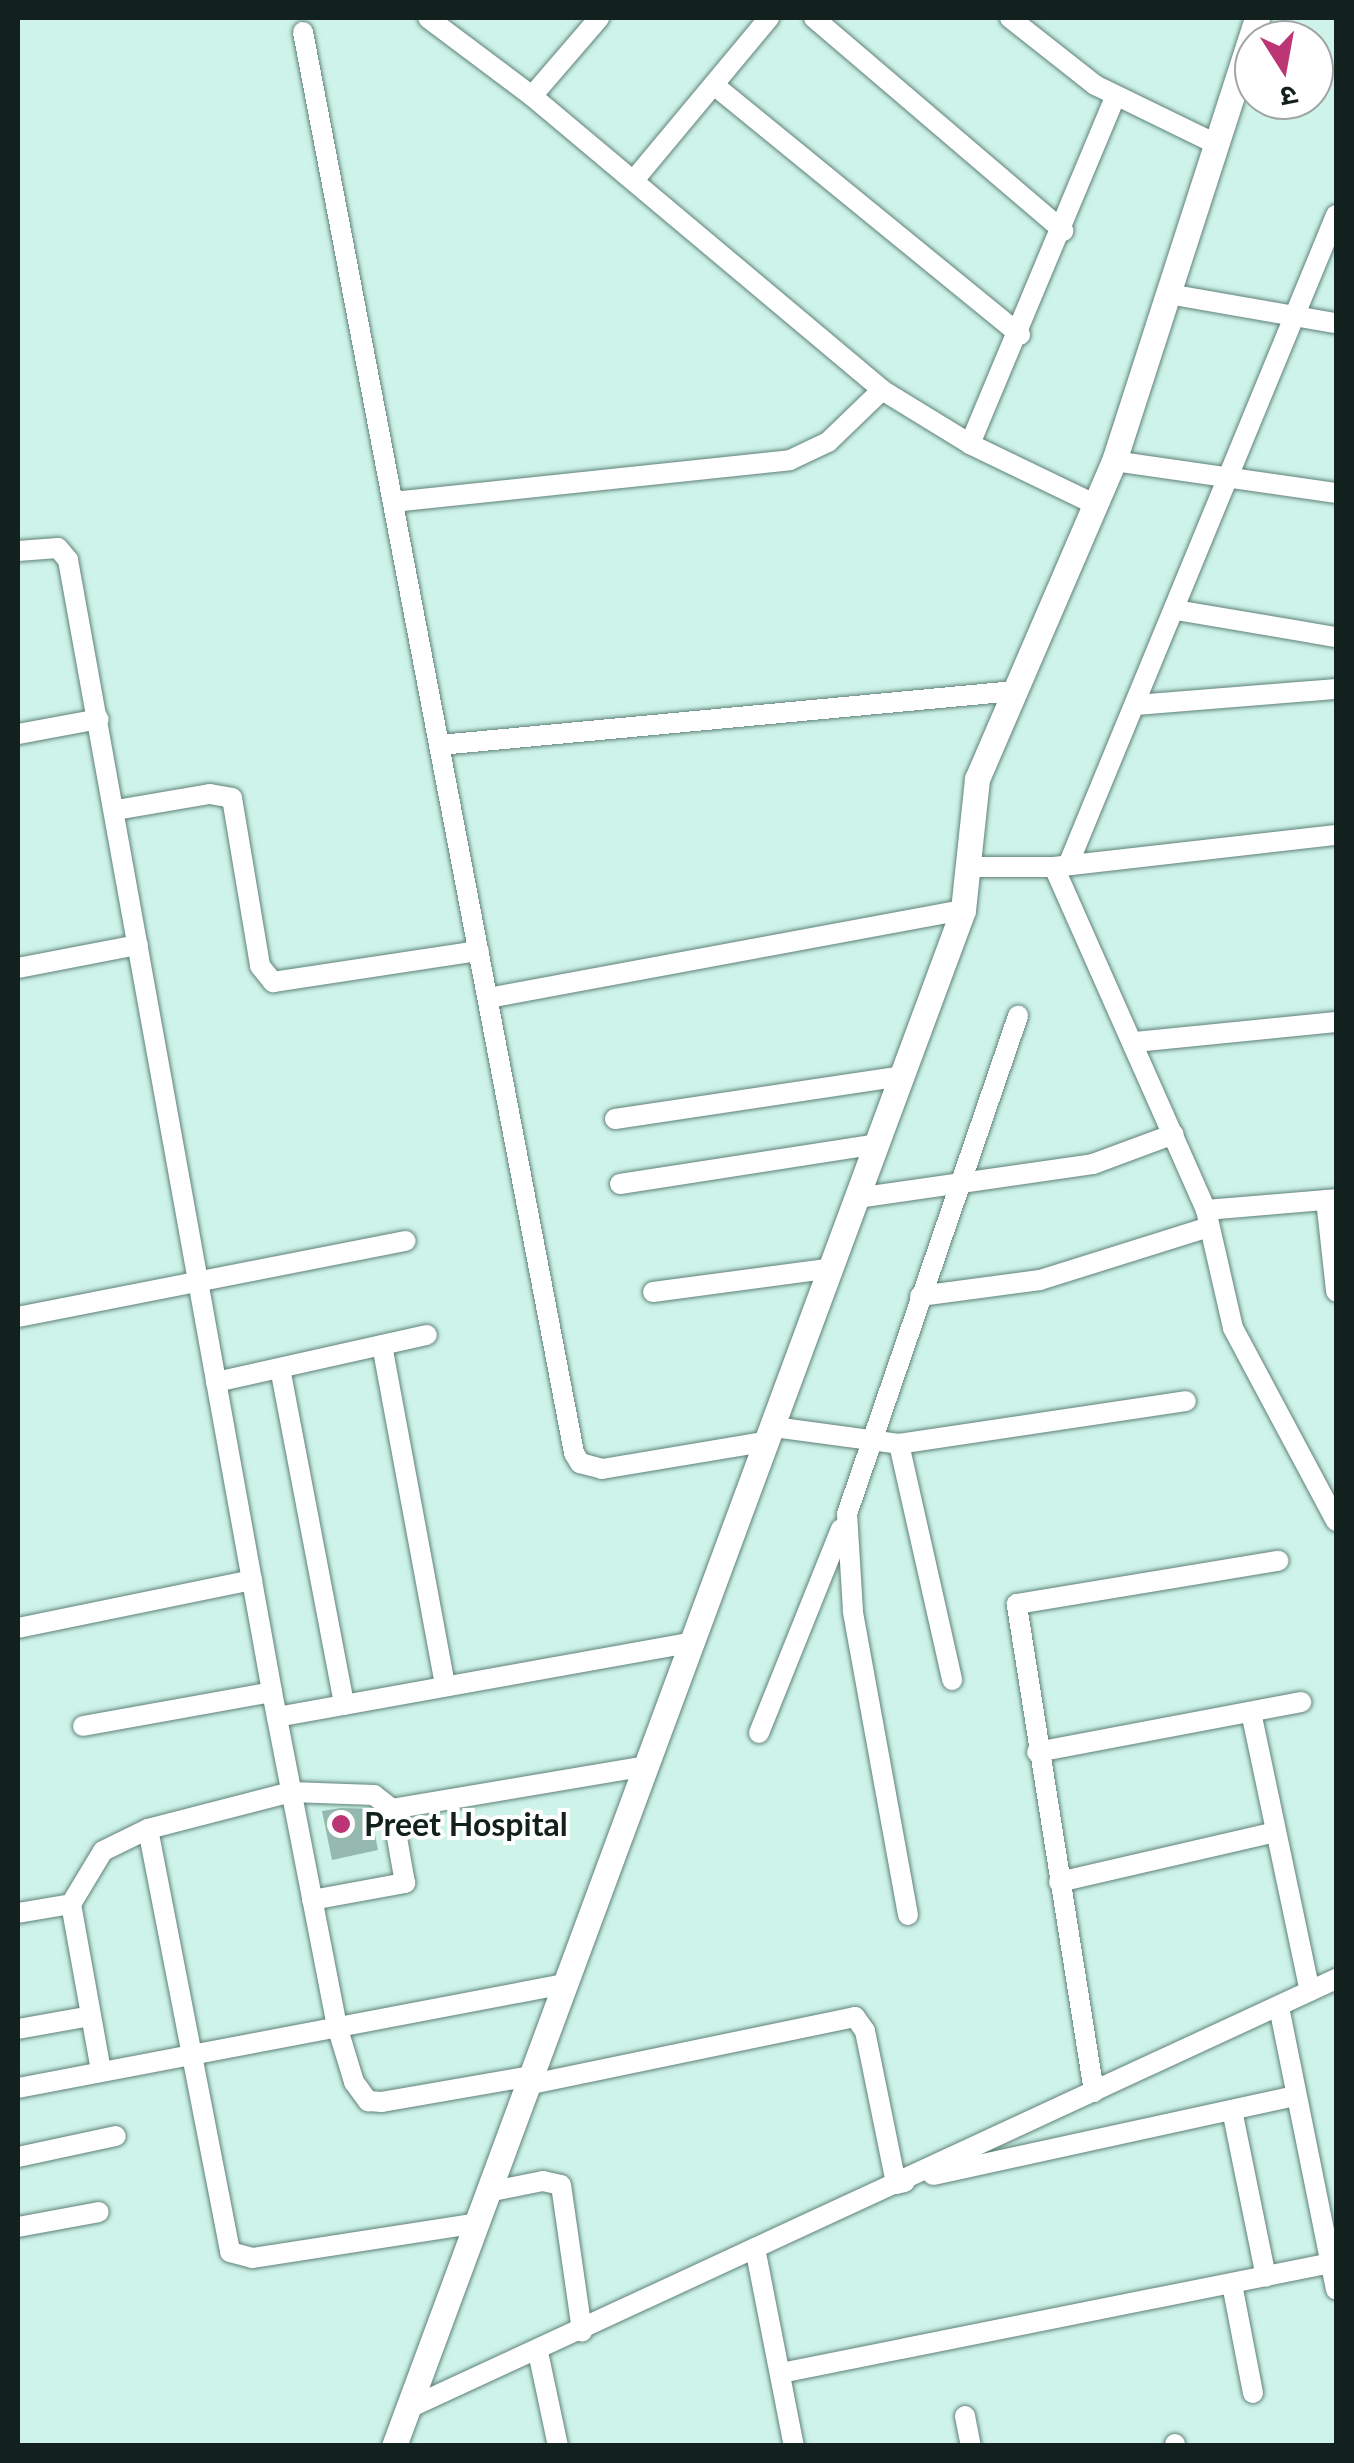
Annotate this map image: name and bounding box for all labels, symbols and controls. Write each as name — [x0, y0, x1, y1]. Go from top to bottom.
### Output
north arrow — [1234, 20, 1334, 120]
text: उ — [1278, 79, 1301, 116]
place label: Preet Hospital — [364, 1805, 568, 1843]
marker: Preet Hospital — [328, 1811, 354, 1837]

